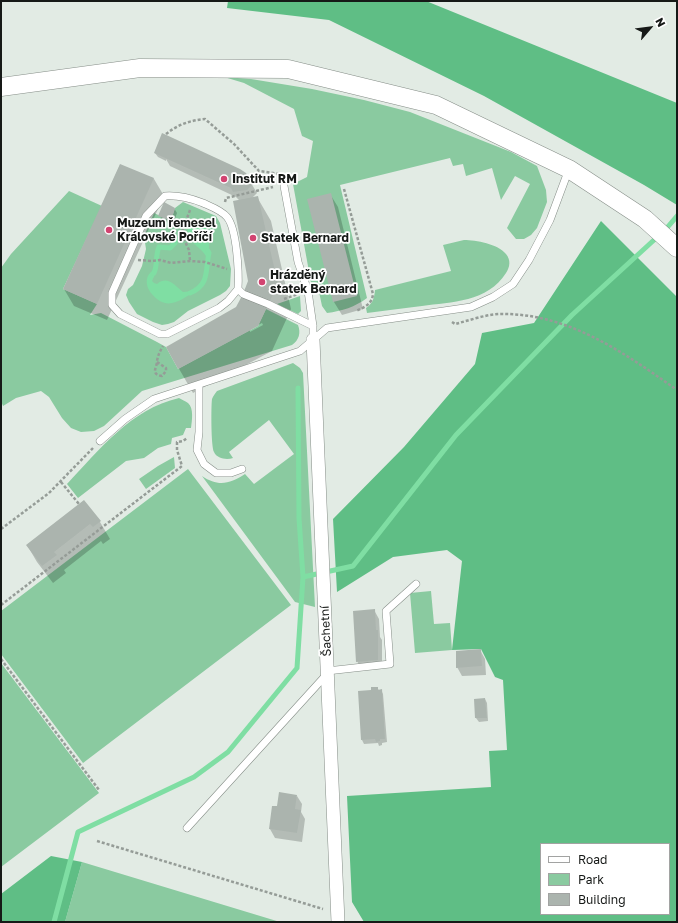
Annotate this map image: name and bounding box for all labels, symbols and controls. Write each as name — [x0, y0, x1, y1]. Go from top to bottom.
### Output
north arrow — [630, 8, 670, 48]
text: N — [653, 15, 669, 29]
place label: Institut RM — [232, 172, 297, 186]
marker: Institut RM — [219, 174, 229, 184]
place label: Muzeum řemesel Královské Poříčí — [117, 216, 216, 244]
marker: Muzeum řemesel Královské Poříčí — [104, 225, 114, 235]
place label: Statek Bernard — [261, 231, 349, 245]
marker: Statek Bernard — [248, 233, 258, 243]
place label: Hrázděný statek Bernard — [270, 268, 357, 296]
marker: Hrázděný statek Bernard — [257, 277, 267, 287]
street label: Šachetní — [317, 605, 335, 657]
legend — [540, 843, 670, 915]
text: Road — [578, 852, 607, 867]
text: Park — [578, 872, 604, 887]
text: Building — [578, 892, 626, 907]

